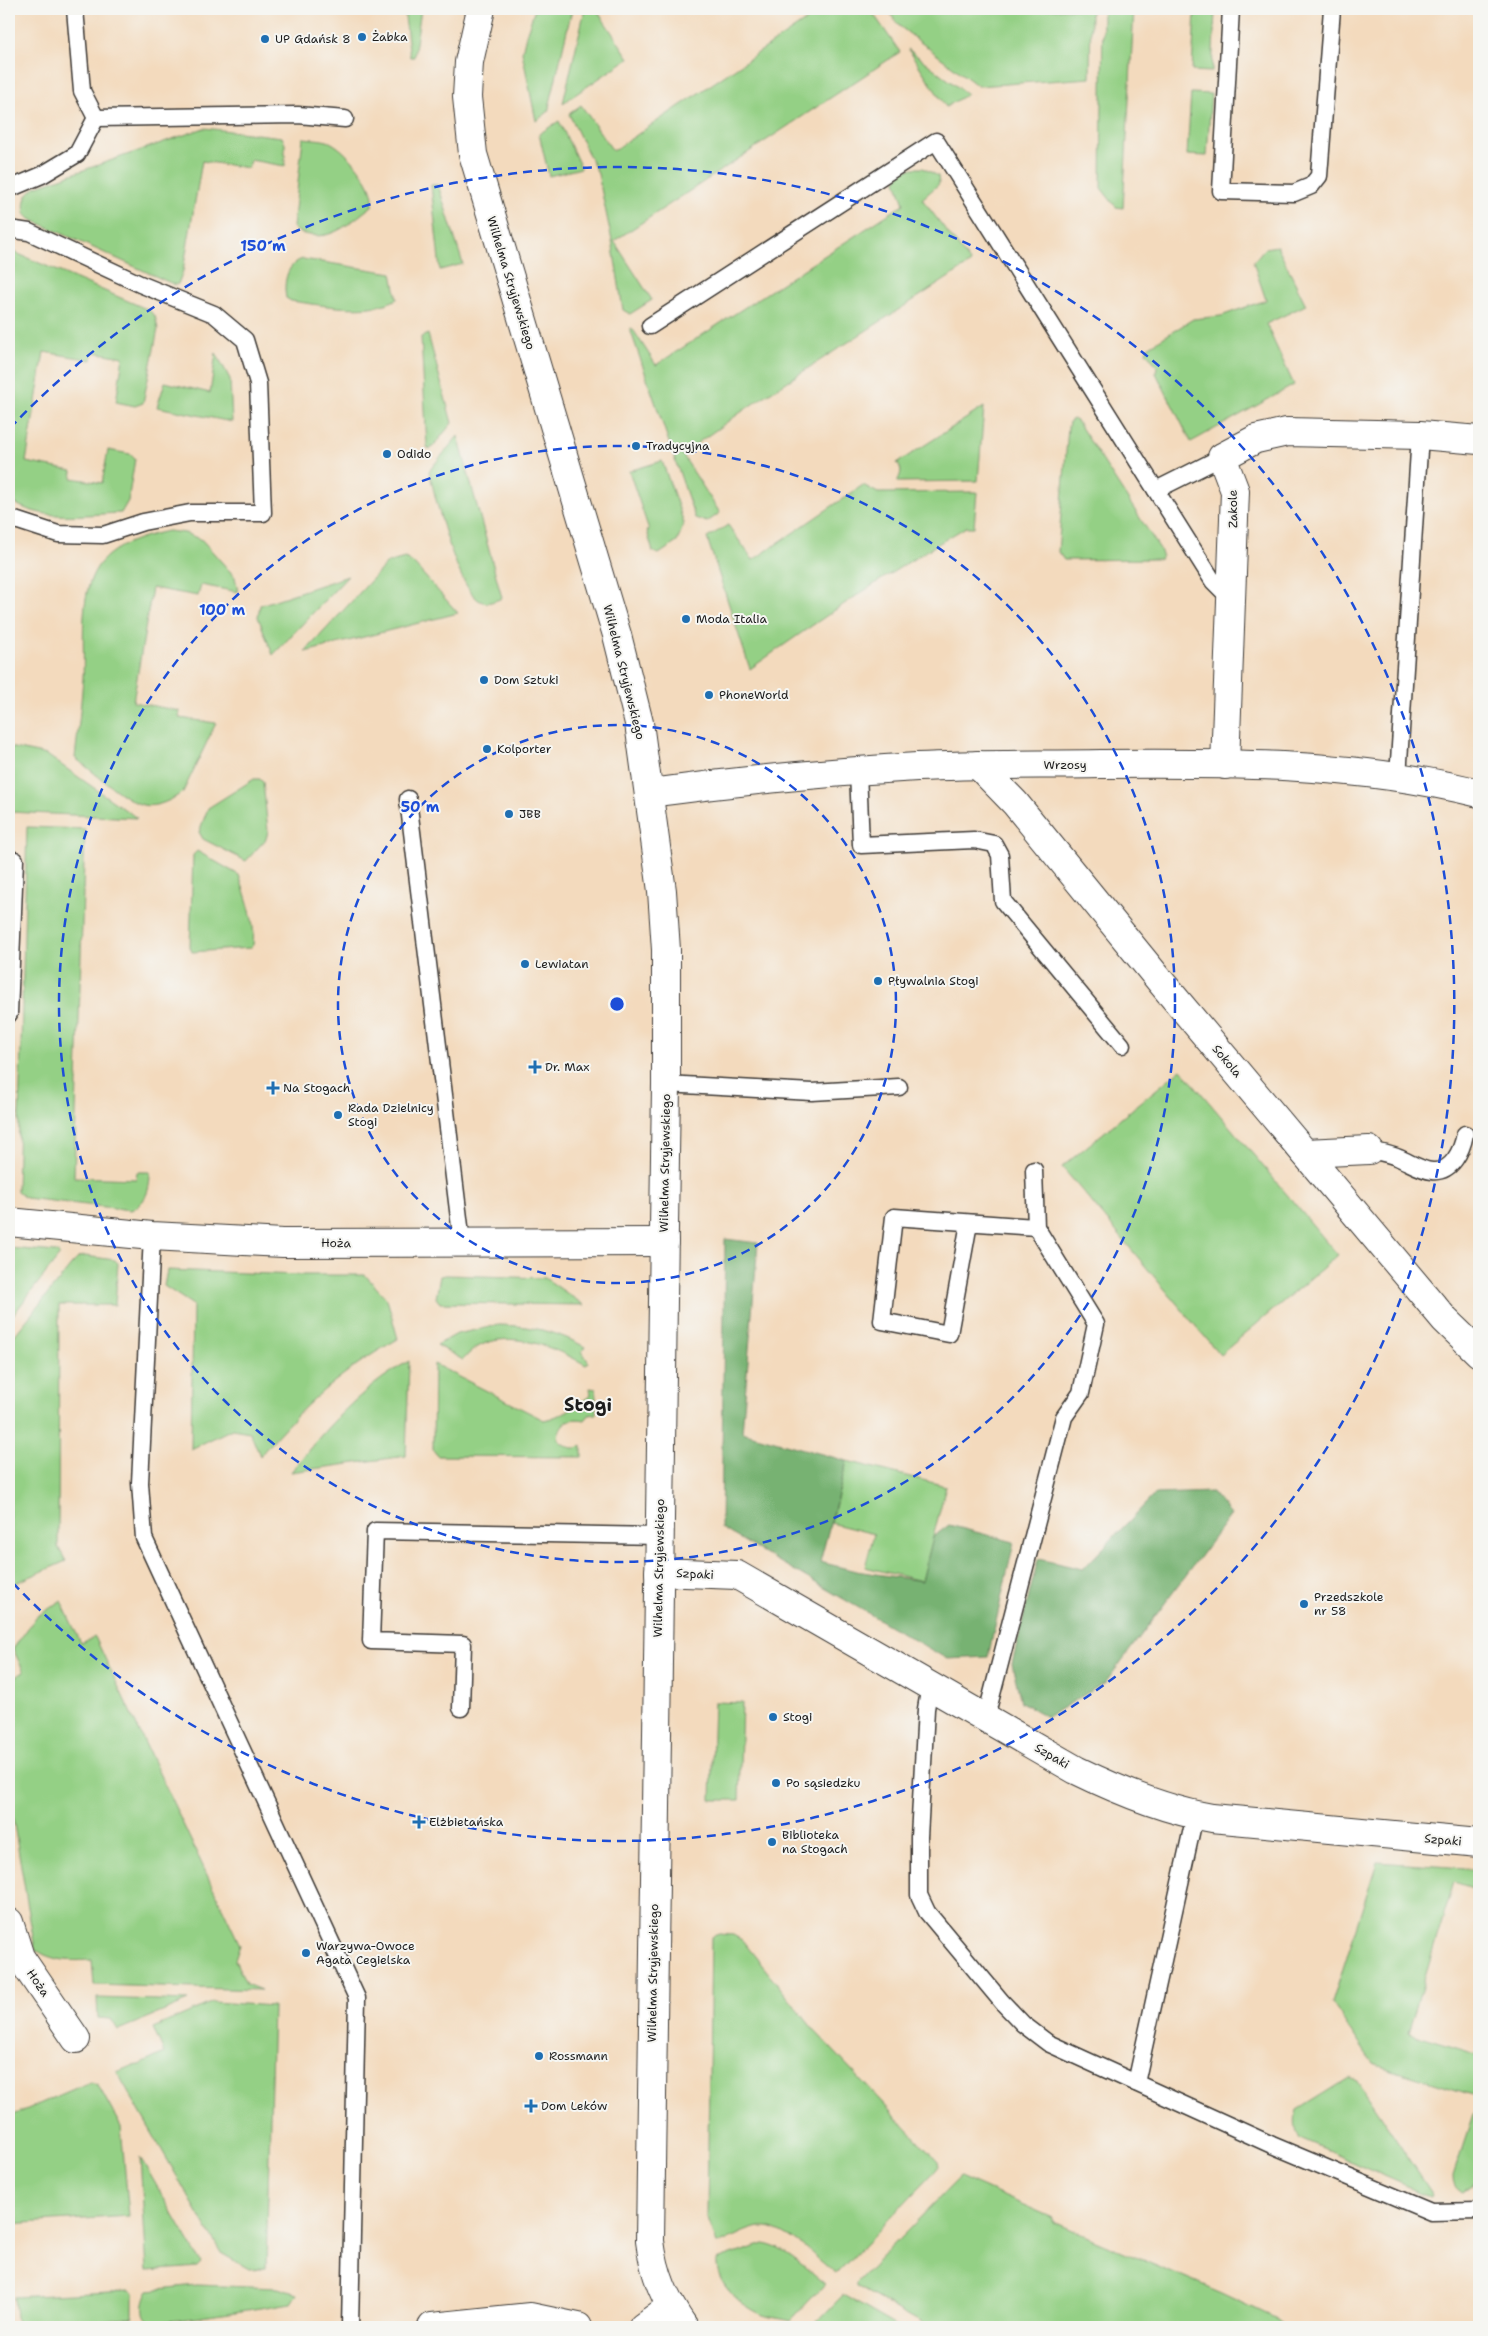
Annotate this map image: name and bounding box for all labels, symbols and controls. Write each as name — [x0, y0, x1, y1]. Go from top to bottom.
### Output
place label: Żabka — [372, 29, 408, 45]
place label: UP Gdańsk 8 — [275, 31, 351, 47]
marker: Żabka — [356, 31, 368, 43]
marker: UP Gdańsk 8 — [259, 33, 271, 45]
street label: Wilhelma Stryjewskiego — [483, 214, 539, 352]
text: 150 m — [240, 236, 286, 256]
place label: Tradycyjna — [646, 438, 710, 454]
marker: Tradycyjna — [630, 440, 642, 452]
place label: Odido — [397, 446, 431, 462]
marker: Odido — [381, 448, 393, 460]
street label: Zakole — [1225, 490, 1241, 528]
text: 100 m — [199, 600, 245, 620]
street label: Wilhelma Stryjewskiego — [599, 603, 649, 741]
place label: Moda Italia — [696, 611, 767, 627]
marker: Moda Italia — [680, 613, 692, 625]
place label: Dom Sztuki — [494, 672, 559, 688]
marker: Dom Sztuki — [478, 674, 490, 686]
place label: PhoneWorld — [719, 687, 789, 703]
marker: PhoneWorld — [703, 689, 715, 701]
place label: Kolporter — [497, 741, 552, 757]
marker: Kolporter — [481, 743, 493, 755]
street label: Wrzosy — [1043, 757, 1087, 773]
text: 50 m — [401, 797, 440, 817]
place label: JBB — [519, 806, 541, 822]
marker: JBB — [503, 808, 515, 820]
place label: Lewiatan — [535, 956, 589, 972]
marker: Lewiatan — [519, 958, 531, 970]
place label: Pływalnia Stogi — [888, 973, 979, 989]
marker: Pływalnia Stogi — [872, 975, 884, 987]
centre of rings — [608, 995, 626, 1013]
street label: Sokola — [1209, 1041, 1246, 1081]
place label: Dr. Max — [545, 1059, 589, 1075]
marker: Dr. Max — [529, 1061, 541, 1073]
place label: Na Stogach — [283, 1080, 350, 1096]
marker: Na Stogach — [267, 1082, 279, 1094]
street label: Wilhelma Stryjewskiego — [656, 1094, 674, 1232]
place label: Rada Dzielnicy Stogi — [348, 1100, 434, 1130]
marker: Rada Dzielnicy Stogi — [332, 1109, 344, 1121]
street label: Hoża — [321, 1235, 352, 1251]
district label: Stogi — [564, 1393, 612, 1417]
street label: Wilhelma Stryjewskiego — [650, 1499, 668, 1637]
street label: Szpaki — [676, 1565, 714, 1583]
place label: Przedszkole nr 58 — [1314, 1589, 1384, 1619]
marker: Przedszkole nr 58 — [1298, 1598, 1310, 1610]
place label: Stogi — [783, 1709, 812, 1725]
marker: Stogi — [767, 1711, 779, 1723]
street label: Szpaki — [1032, 1740, 1072, 1772]
place label: Po sąsiedzku — [786, 1775, 861, 1791]
marker: Po sąsiedzku — [770, 1777, 782, 1789]
place label: Elżbietańska — [429, 1814, 504, 1830]
marker: Elżbietańska — [413, 1816, 425, 1828]
place label: Biblioteka na Stogach — [782, 1827, 848, 1857]
street label: Szpaki — [1424, 1830, 1462, 1850]
marker: Biblioteka na Stogach — [766, 1836, 778, 1848]
street label: Wilhelma Stryjewskiego — [644, 1904, 662, 2042]
place label: Warzywa-Owoce Agata Cegielska — [316, 1938, 415, 1968]
marker: Warzywa-Owoce Agata Cegielska — [300, 1947, 312, 1959]
street label: Hoża — [23, 1966, 53, 2000]
place label: Rossmann — [549, 2048, 608, 2064]
marker: Rossmann — [533, 2050, 545, 2062]
place label: Dom Leków — [541, 2098, 608, 2114]
marker: Dom Leków — [525, 2100, 537, 2112]

